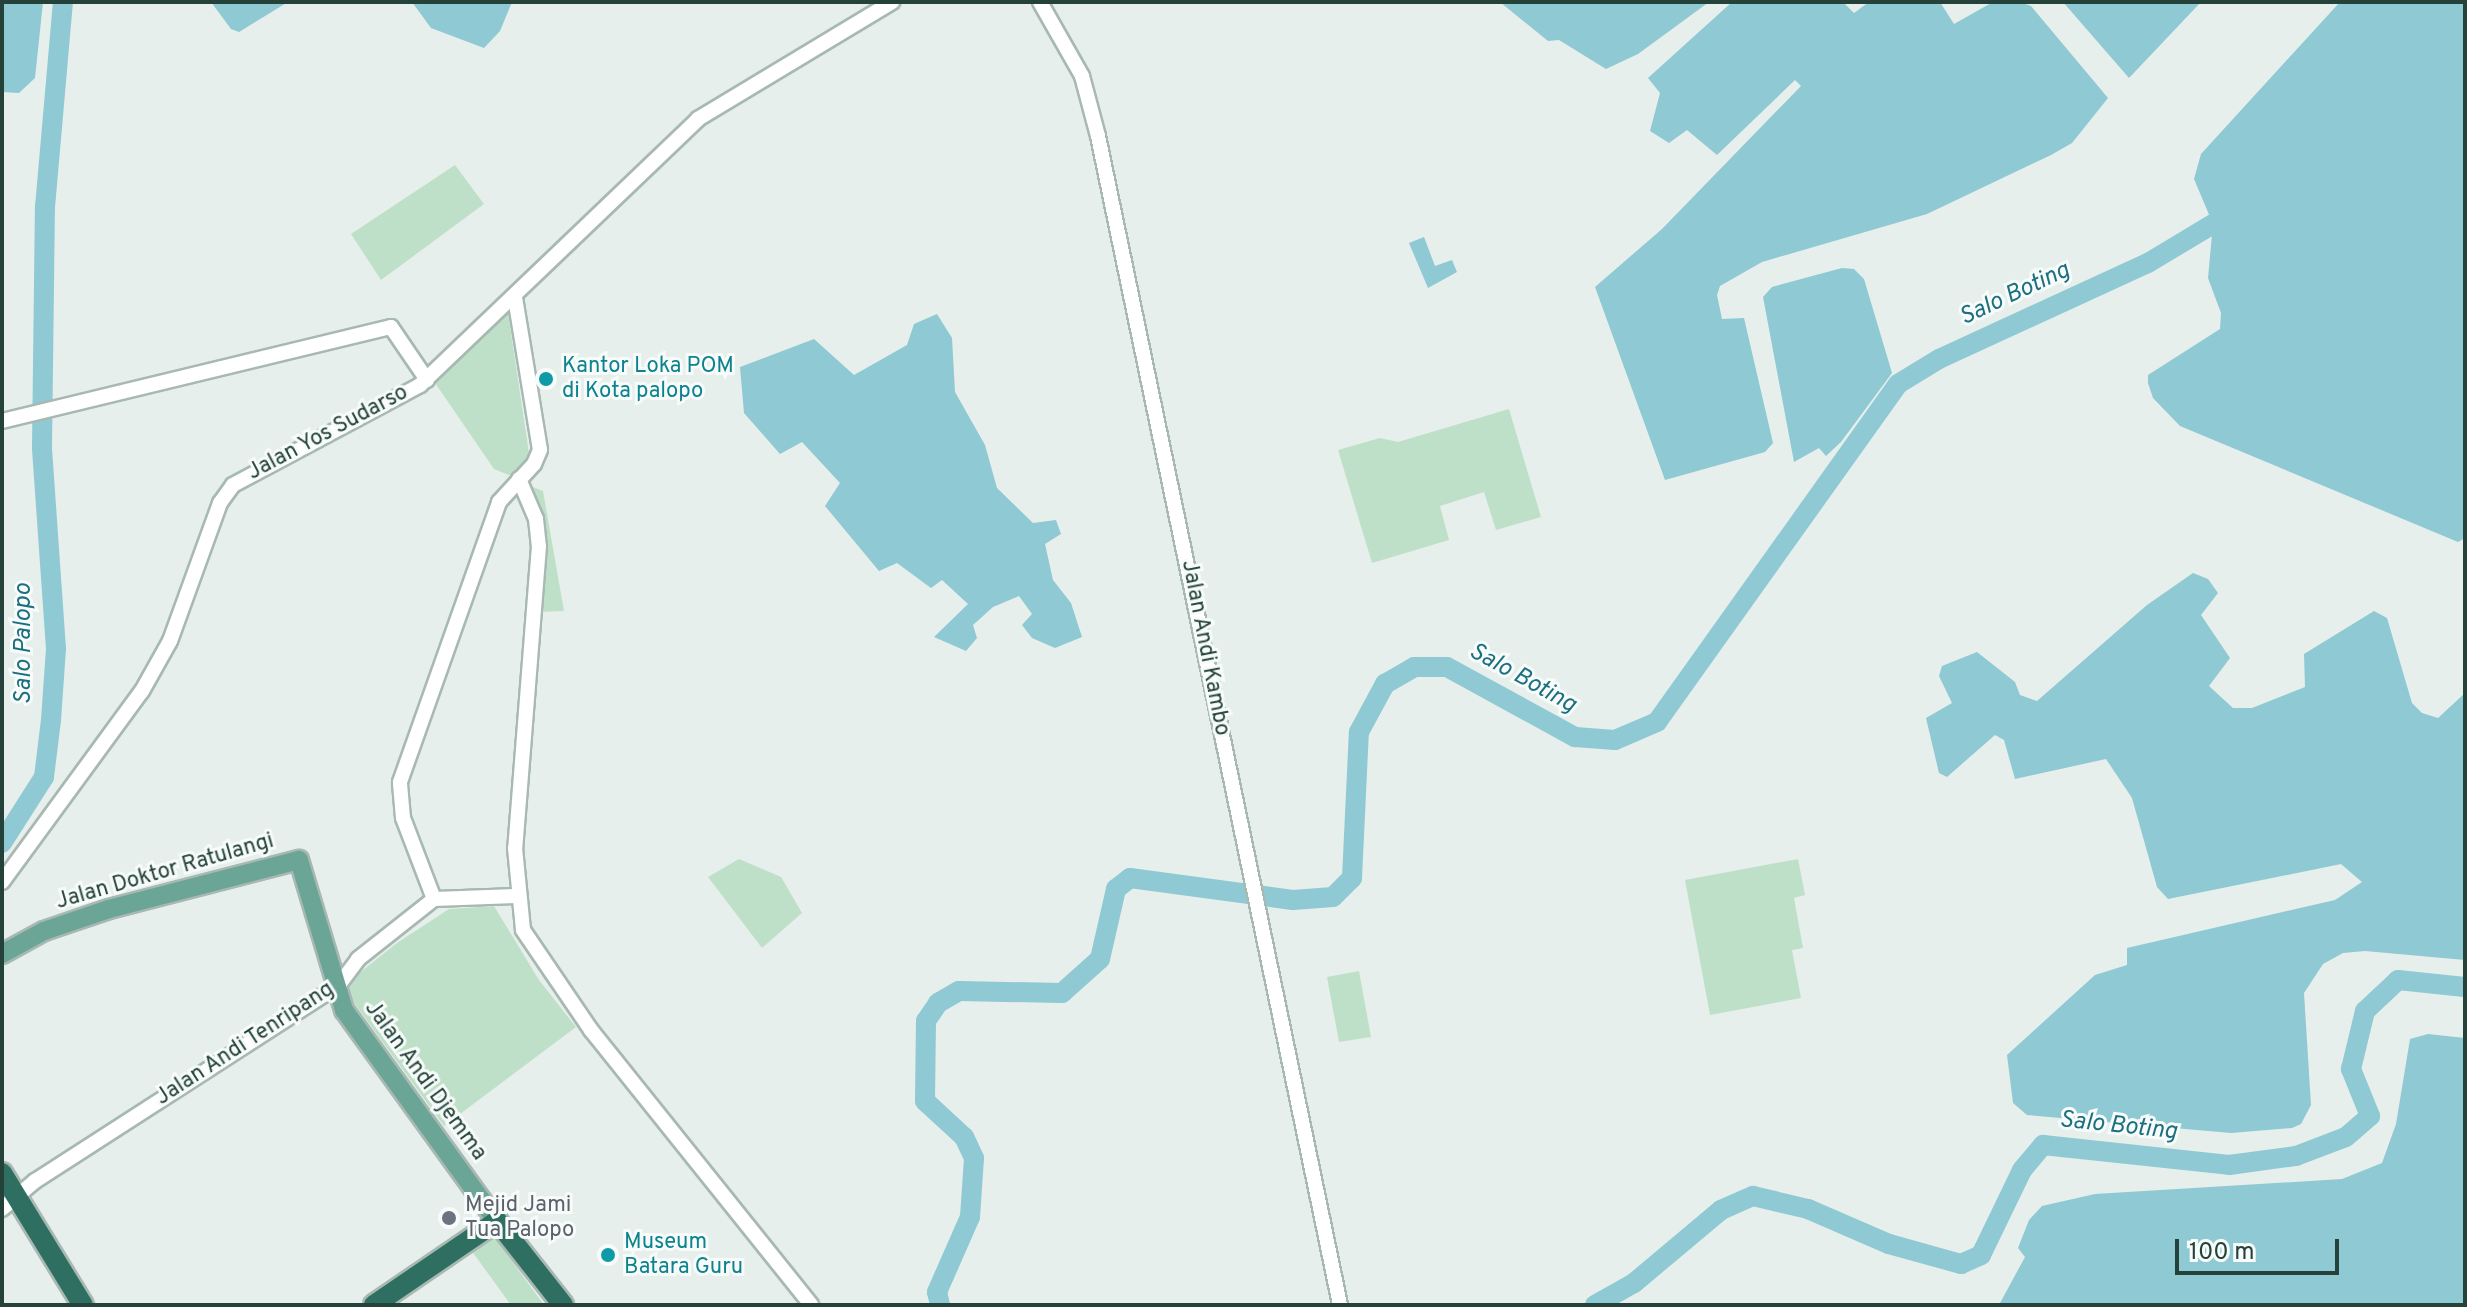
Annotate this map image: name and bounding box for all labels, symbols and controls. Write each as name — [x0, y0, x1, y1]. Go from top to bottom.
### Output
water label: Salo Boting — [1955, 257, 2075, 333]
place label: Kantor Loka POM di Kota palopo — [562, 353, 734, 404]
marker: Kantor Loka POM di Kota palopo — [537, 370, 555, 388]
street label: Jalan Yos Sudarso — [243, 379, 413, 487]
street label: Jalan Andi Kambo — [1175, 558, 1235, 738]
water label: Salo Palopo — [11, 583, 39, 705]
water label: Salo Boting — [1463, 638, 1581, 720]
street label: Jalan Doktor Ratulangi — [53, 828, 277, 916]
street label: Jalan Andi Tenripang — [150, 976, 340, 1112]
street label: Jalan Andi Djemma — [358, 996, 492, 1166]
water label: Salo Boting — [2058, 1107, 2178, 1147]
place label: Mejid Jami Tua Palopo — [465, 1192, 574, 1244]
marker: Mejid Jami Tua Palopo — [440, 1209, 458, 1227]
scale bar — [2179, 1223, 2343, 1273]
place label: Museum Batara Guru — [624, 1229, 743, 1280]
text: 100 m — [2189, 1238, 2255, 1268]
marker: Museum Batara Guru — [599, 1246, 617, 1264]

